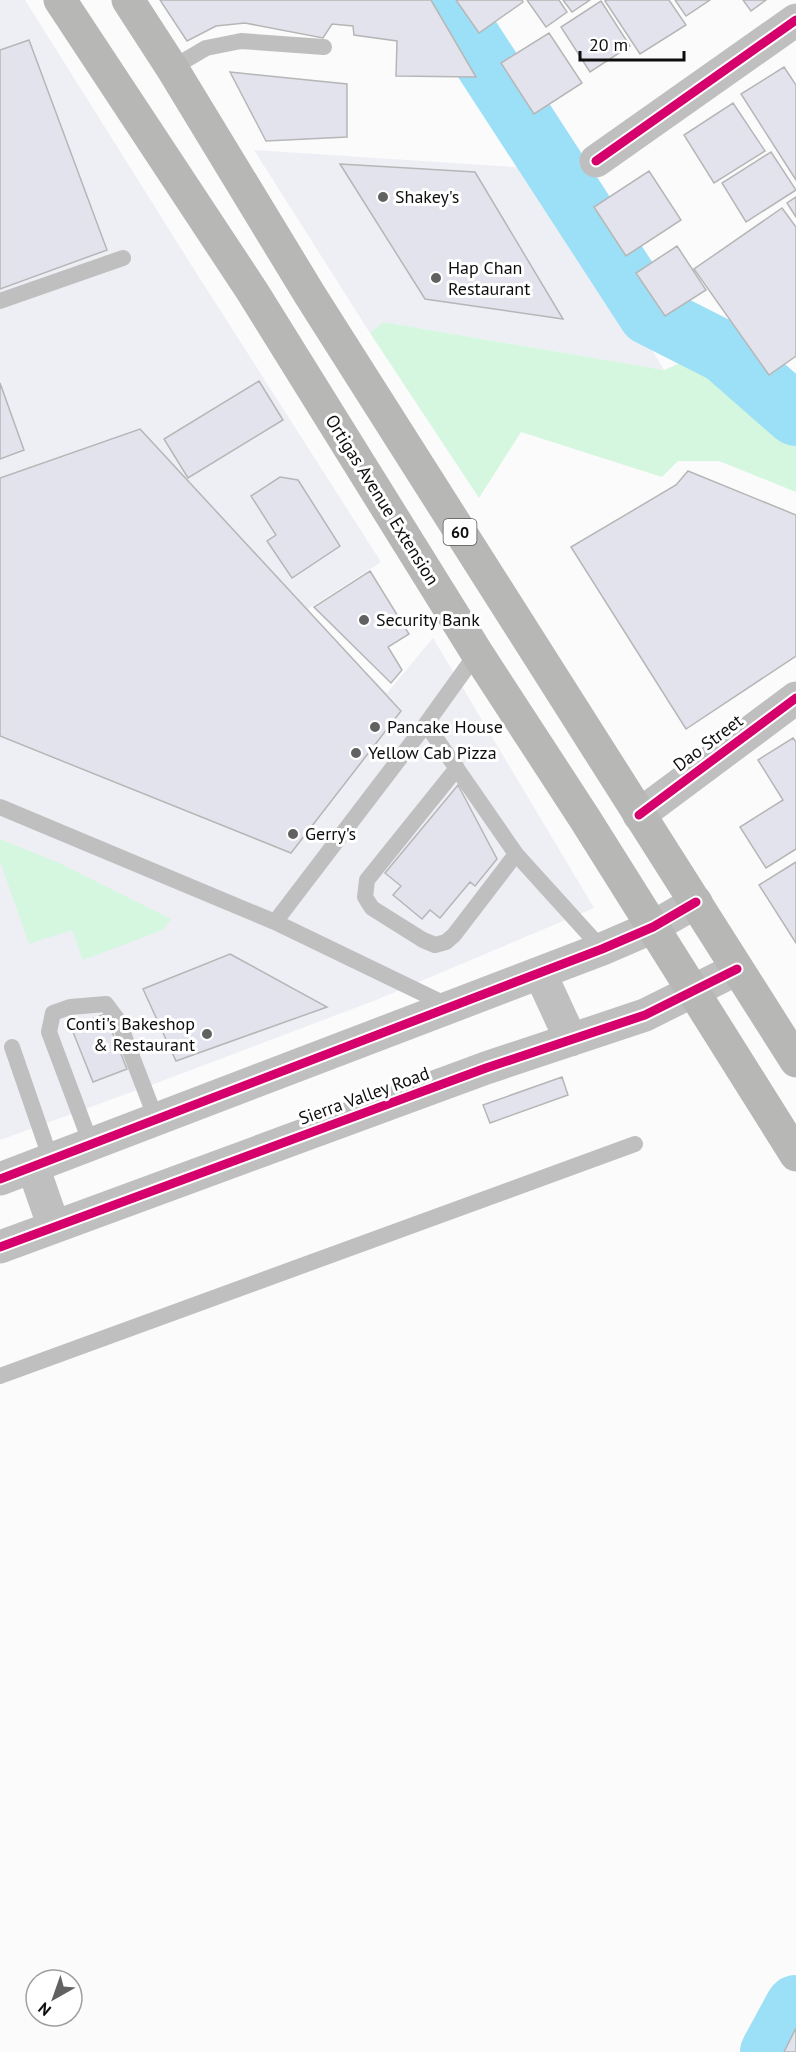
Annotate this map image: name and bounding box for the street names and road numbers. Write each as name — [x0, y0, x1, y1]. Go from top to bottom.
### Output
street label: Ortigas Avenue Extension — [320, 410, 444, 589]
road number: 60 — [444, 519, 476, 545]
street label: Dao Street — [668, 709, 747, 776]
street label: Sierra Valley Road — [295, 1061, 432, 1130]

